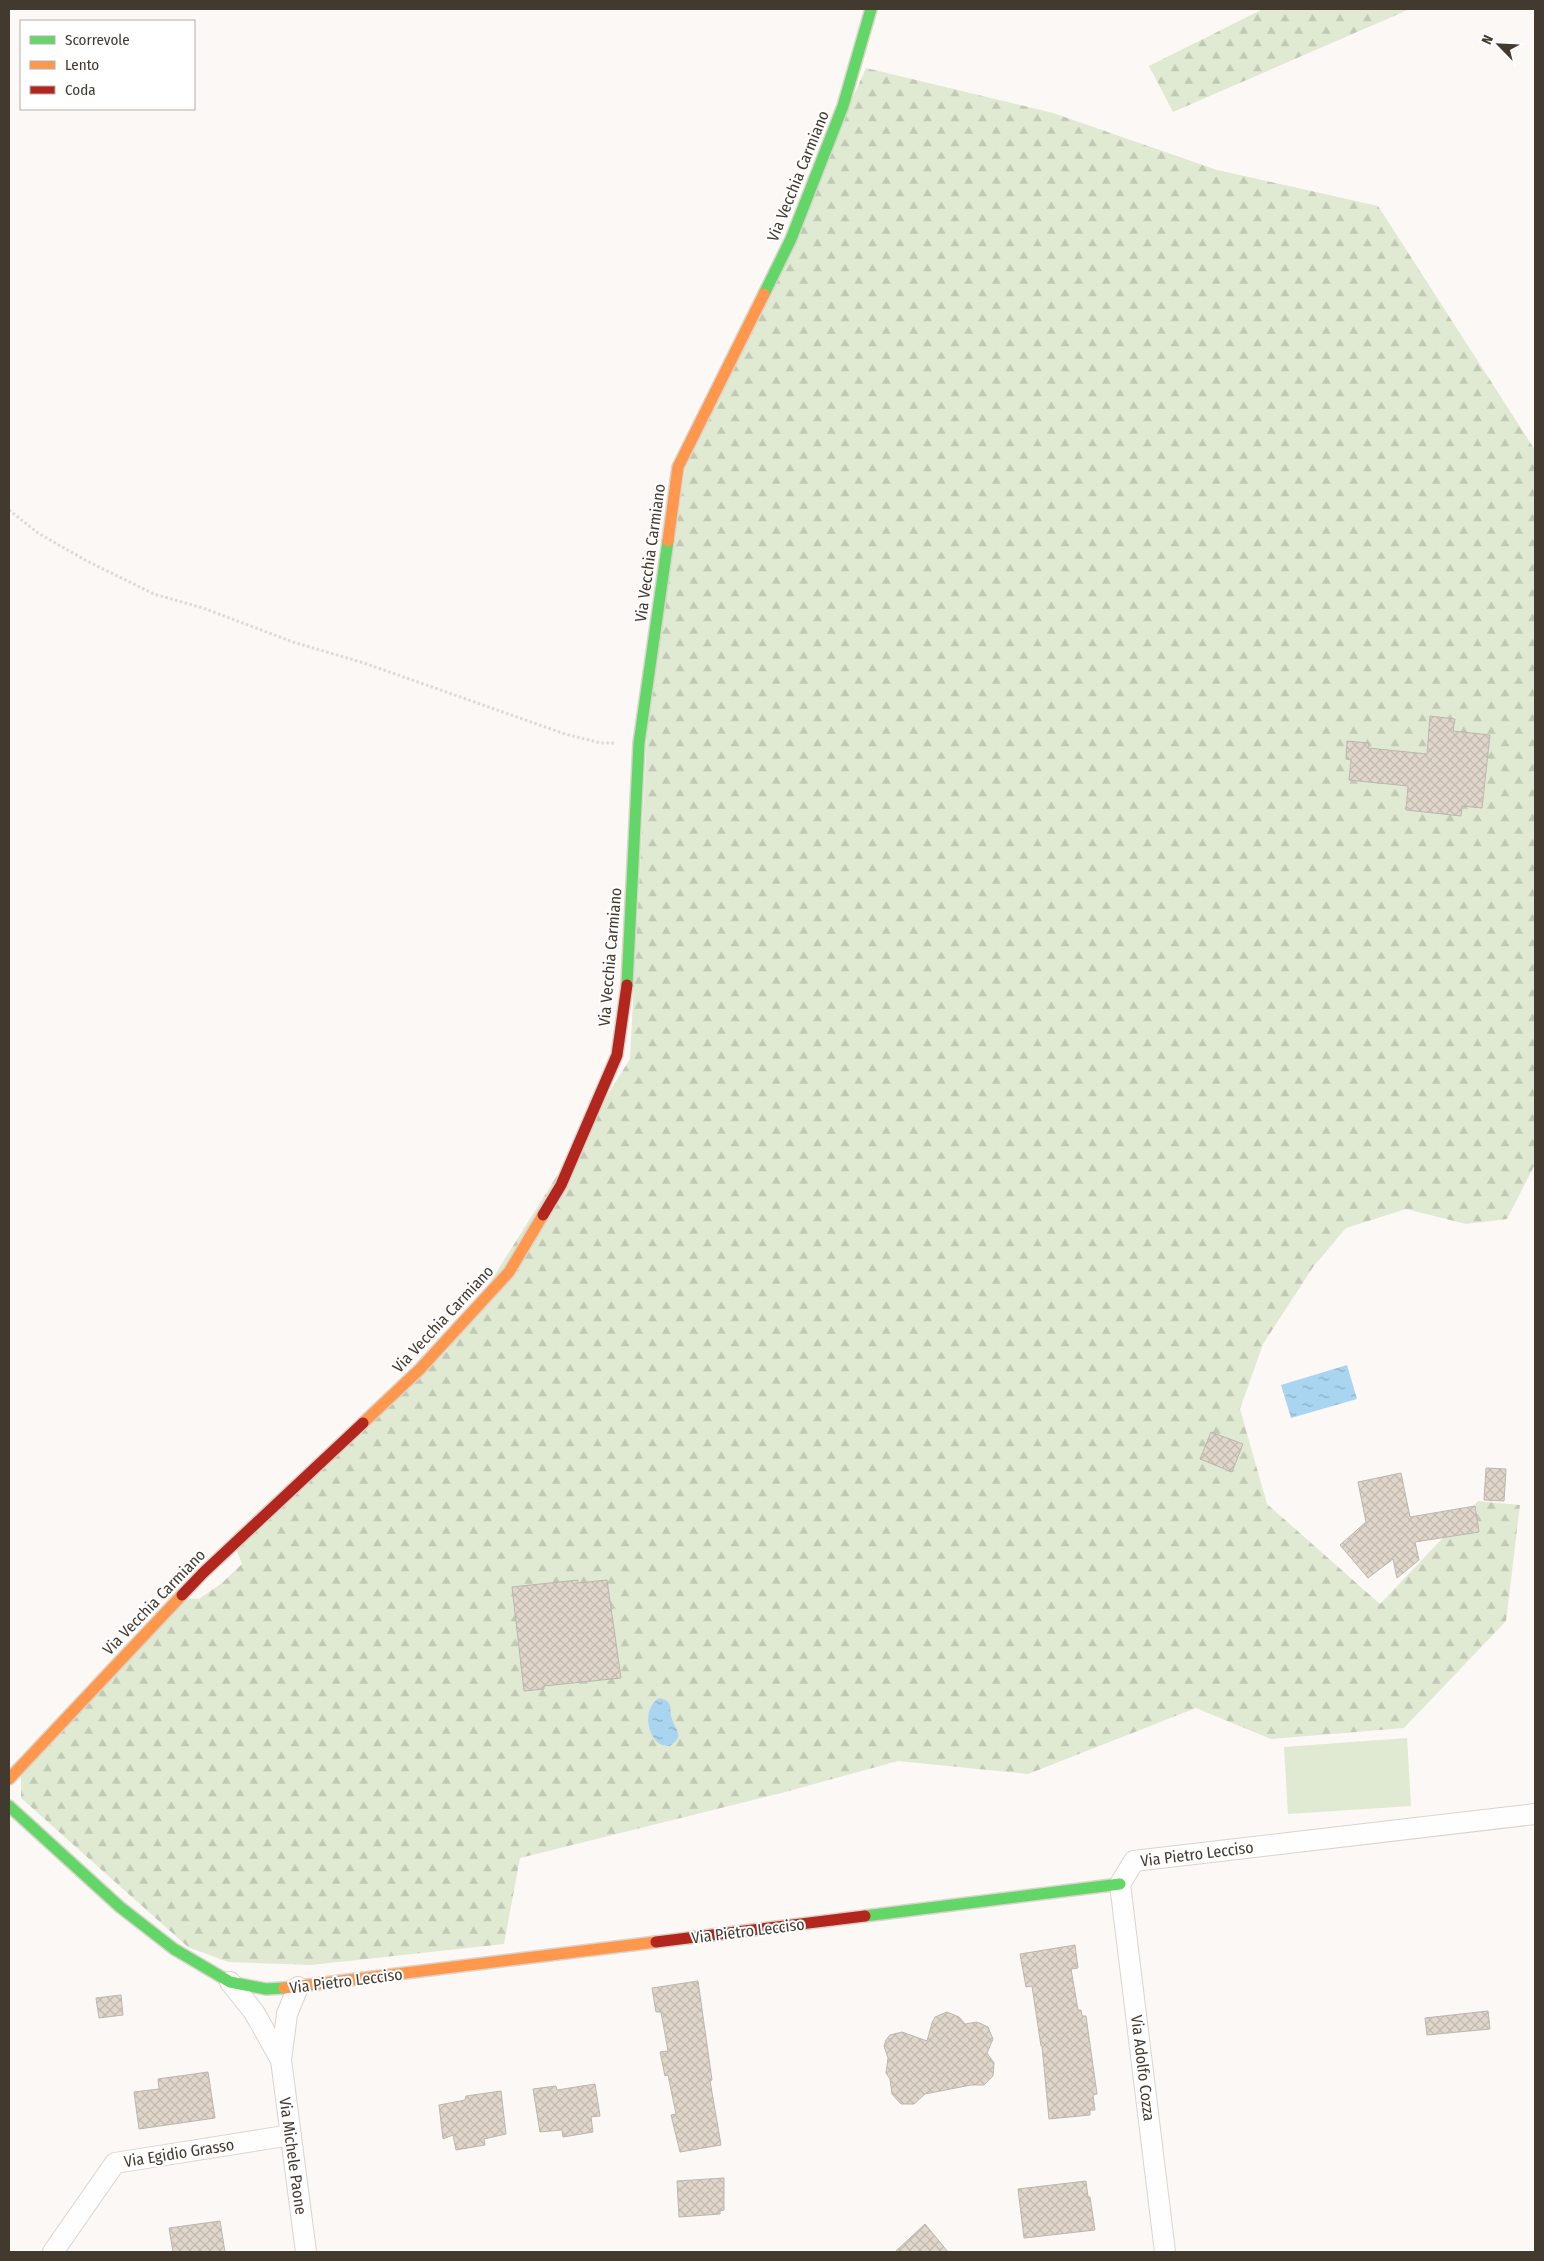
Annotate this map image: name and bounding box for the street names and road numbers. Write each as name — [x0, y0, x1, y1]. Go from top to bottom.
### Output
street label: Via Vecchia Carmiano — [763, 108, 833, 244]
street label: Via Vecchia Carmiano — [631, 483, 669, 623]
street label: Via Vecchia Carmiano — [594, 887, 626, 1027]
street label: Via Vecchia Carmiano — [389, 1262, 497, 1376]
street label: Via Vecchia Carmiano — [99, 1545, 209, 1659]
street label: Via Pietro Lecciso — [1139, 1838, 1255, 1870]
street label: Via Pietro Lecciso — [690, 1915, 806, 1947]
street label: Via Pietro Lecciso — [288, 1965, 404, 1997]
street label: Via Adolfo Cozza — [1127, 2014, 1159, 2122]
street label: Via Michele Paone — [275, 2096, 311, 2216]
street label: Via Egidio Grasso — [123, 2135, 235, 2171]

